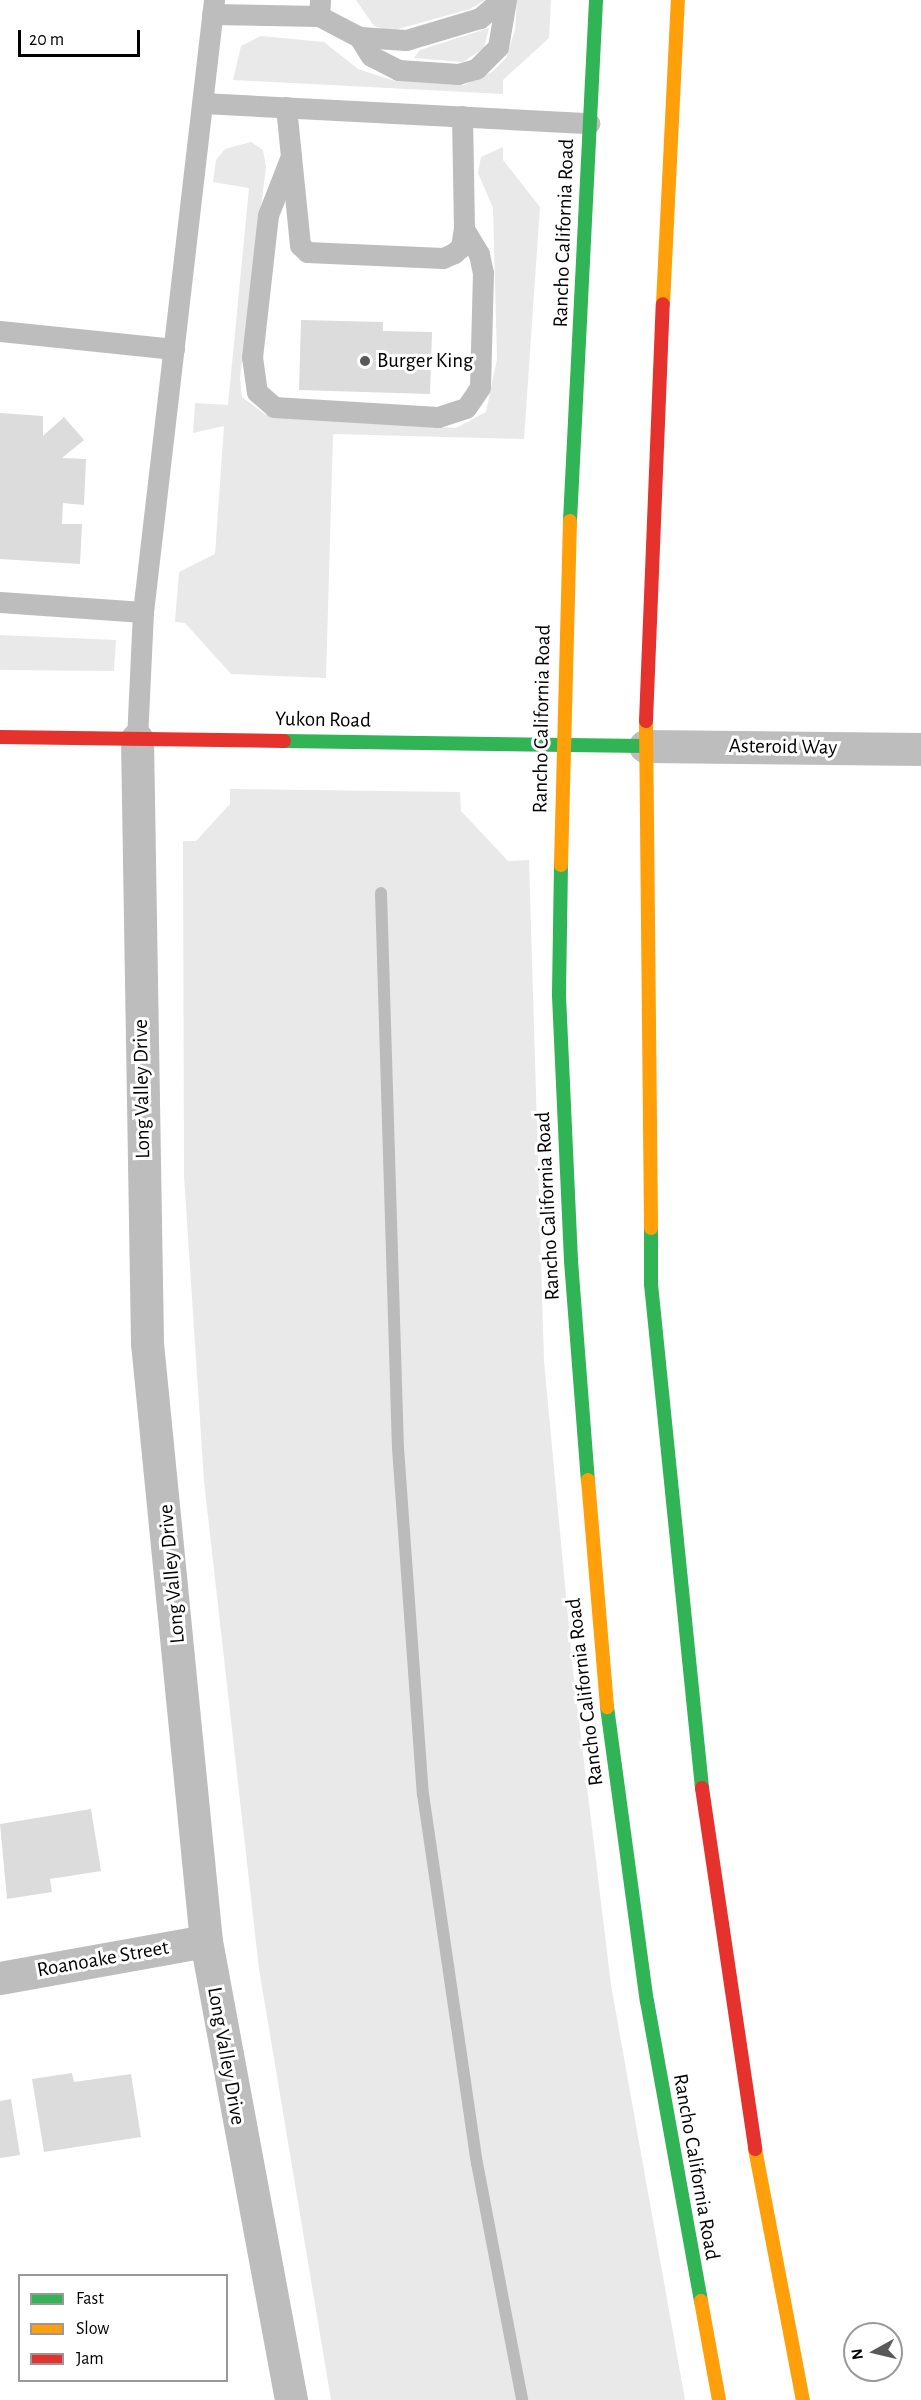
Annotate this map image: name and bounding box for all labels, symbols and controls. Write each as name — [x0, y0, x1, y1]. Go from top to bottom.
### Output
scale bar — [21, 18, 142, 56]
text: 20 m — [29, 31, 64, 49]
street label: Rancho California Road — [548, 138, 580, 328]
place label: Burger King — [377, 348, 473, 374]
marker: Burger King — [358, 354, 372, 368]
street label: Rancho California Road — [528, 624, 556, 814]
street label: Yukon Road — [275, 707, 371, 733]
street label: Asteroid Way — [729, 733, 837, 761]
street label: Long Valley Drive — [128, 1019, 156, 1159]
street label: Rancho California Road — [530, 1111, 566, 1301]
street label: Long Valley Drive — [153, 1503, 191, 1645]
street label: Rancho California Road — [561, 1597, 609, 1787]
street label: Roanoake Street — [35, 1935, 171, 1983]
street label: Long Valley Drive — [201, 1985, 251, 2127]
street label: Rancho California Road — [667, 2072, 725, 2262]
legend — [18, 2274, 228, 2382]
text: Fast — [76, 2290, 104, 2308]
text: Slow — [76, 2320, 109, 2338]
north arrow — [843, 2322, 903, 2382]
text: N — [848, 2348, 866, 2361]
text: Jam — [76, 2350, 104, 2368]

